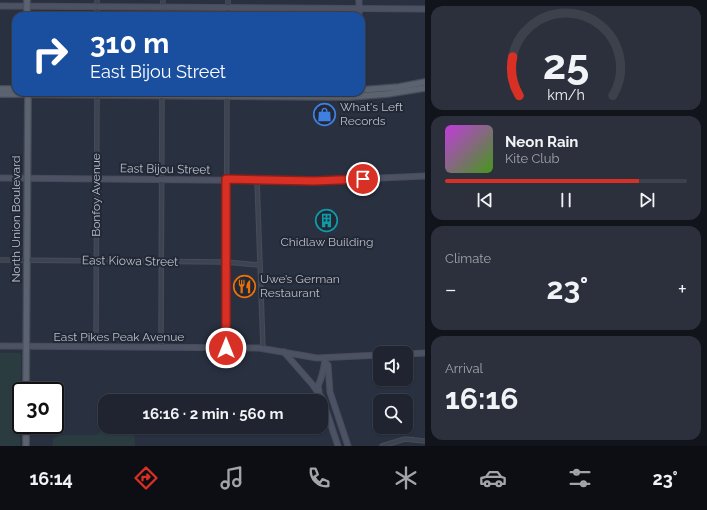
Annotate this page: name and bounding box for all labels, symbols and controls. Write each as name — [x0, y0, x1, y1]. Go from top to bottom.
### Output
text: 310 m — [90, 27, 169, 60]
icon: right — [24, 28, 76, 80]
text: 25 — [543, 40, 589, 89]
text: East Bijou Street — [90, 61, 226, 82]
text: km/h — [547, 87, 585, 103]
place label: What's Left Records — [340, 100, 403, 128]
shop icon: What's Left Records — [311, 101, 337, 127]
text: Neon Rain — [505, 133, 578, 151]
text: Kite Club — [505, 151, 560, 166]
street label: Bonfoy Avenue — [89, 153, 103, 237]
street label: North Union Boulevard — [9, 155, 23, 283]
street label: East Bijou Street — [120, 161, 210, 177]
pin — [346, 162, 380, 196]
icon: arrive — [352, 168, 374, 190]
icon: previous — [474, 189, 496, 211]
icon: pause — [555, 189, 577, 211]
icon: next — [636, 189, 658, 211]
building icon: Chidlaw Building — [314, 208, 340, 234]
place label: Chidlaw Building — [281, 235, 373, 249]
text: Climate — [445, 251, 491, 266]
street label: East Kiowa Street — [82, 253, 178, 269]
text: 23° — [546, 271, 588, 306]
place label: Uwe’s German Restaurant — [260, 272, 340, 300]
restaurant icon: Uwe’s German Restaurant — [231, 273, 257, 299]
text: − — [445, 276, 457, 302]
text: + — [678, 276, 687, 302]
position arrow — [205, 327, 247, 369]
street label: East Pikes Peak Avenue — [54, 330, 184, 344]
map controls — [373, 346, 413, 434]
button: sound — [373, 346, 413, 386]
text: Arrival — [445, 361, 483, 376]
text: 16:16 — [445, 381, 518, 416]
speed limit sign: 30 — [12, 382, 64, 434]
button: search — [373, 394, 413, 434]
text: 16:16 · 2 min · 560 m — [143, 405, 284, 423]
icon: directions — [132, 464, 160, 492]
icon: music — [218, 464, 246, 492]
icon: phone — [305, 464, 333, 492]
icon: climate — [392, 464, 420, 492]
icon: car — [479, 464, 507, 492]
icon: filters — [566, 464, 594, 492]
text: 16:14 — [29, 468, 73, 489]
text: 23° — [653, 468, 678, 489]

